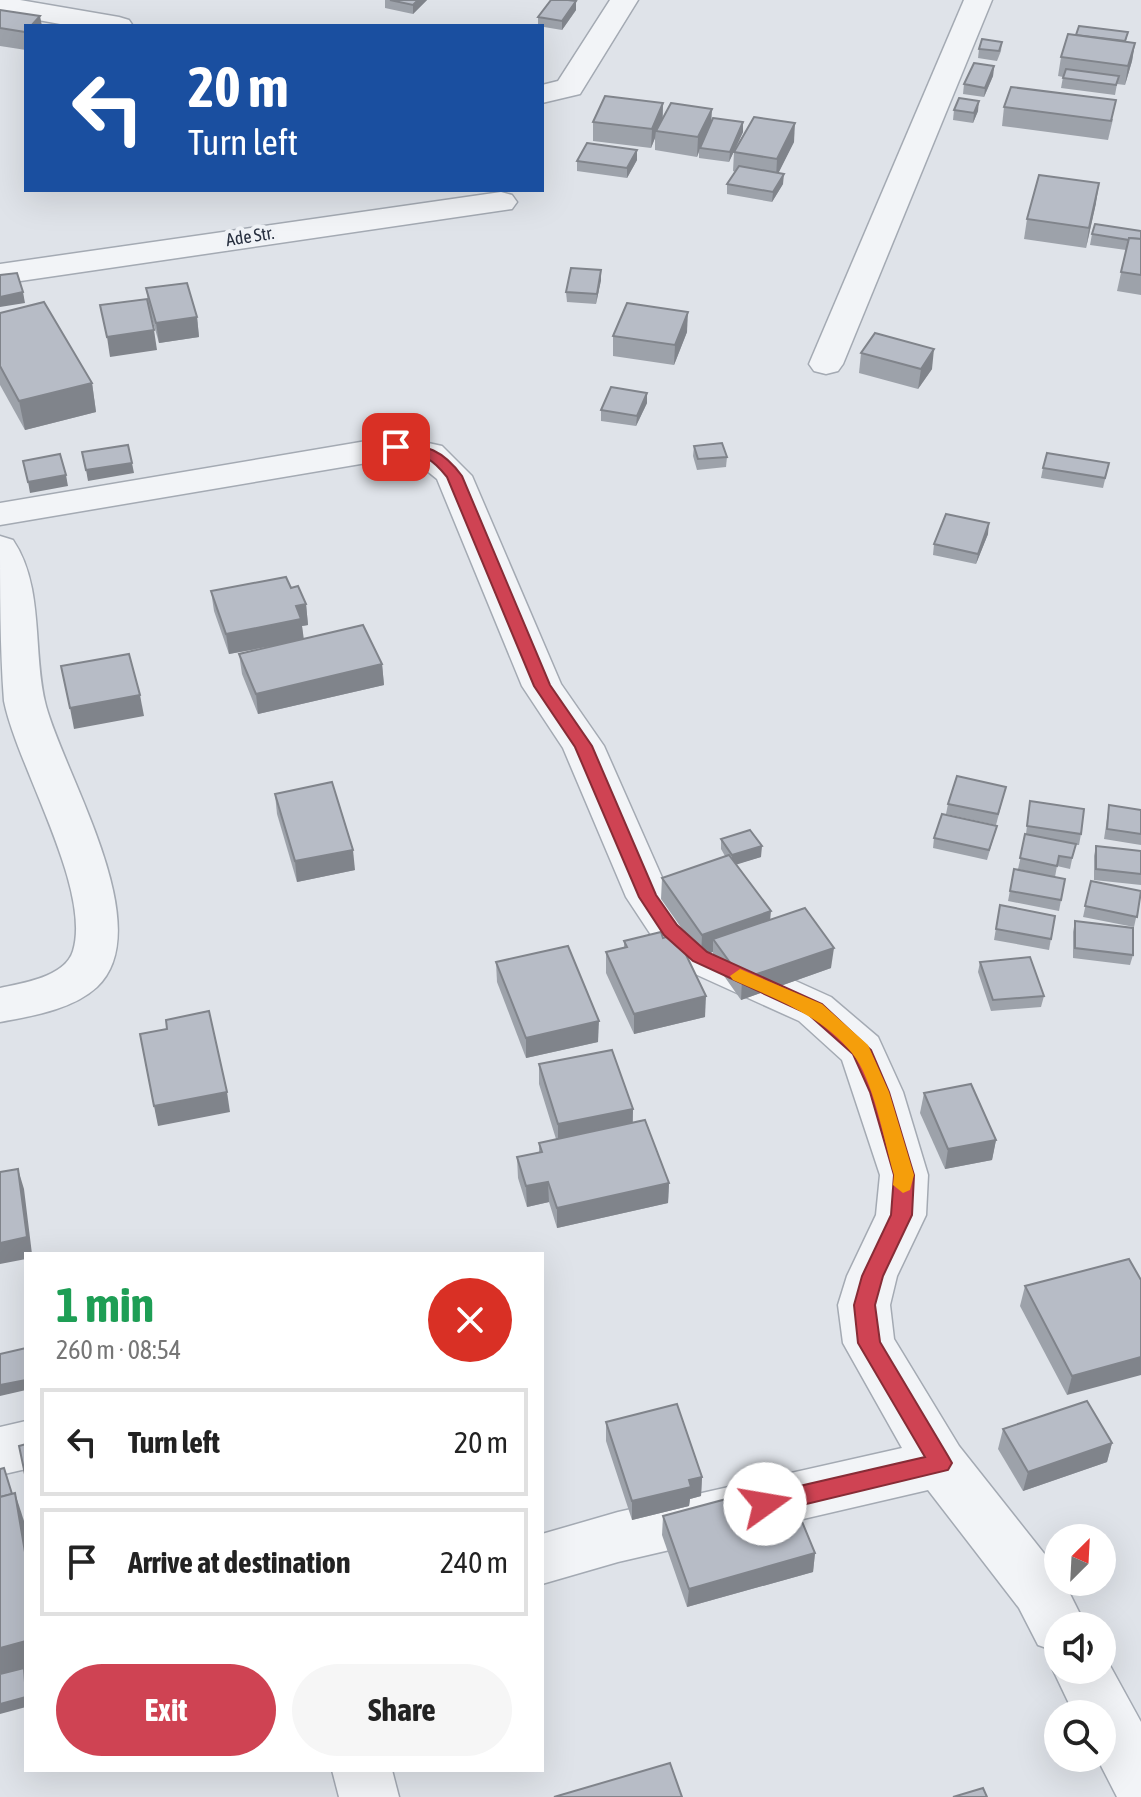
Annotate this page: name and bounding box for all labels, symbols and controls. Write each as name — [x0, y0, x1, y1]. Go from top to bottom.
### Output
text: 20 m — [188, 55, 289, 119]
icon: left — [56, 56, 160, 160]
text: Turn left — [188, 121, 298, 163]
street label: Ade Str. — [224, 222, 276, 250]
pin — [362, 413, 430, 481]
icon: arrive — [374, 425, 418, 469]
text: 1 min — [56, 1277, 154, 1332]
button: close — [428, 1278, 512, 1362]
text: 260 m · 08:54 — [56, 1335, 181, 1365]
icon: left — [60, 1420, 104, 1464]
text: Turn left — [128, 1425, 220, 1459]
text: 20 m — [454, 1425, 508, 1459]
position arrow — [723, 1462, 807, 1546]
north arrow — [1044, 1524, 1116, 1596]
map controls — [1044, 1524, 1116, 1772]
icon: arrive — [60, 1540, 104, 1584]
text: Arrive at destination — [128, 1545, 350, 1579]
text: 240 m — [440, 1545, 508, 1579]
button: sound — [1044, 1612, 1116, 1684]
button: Exit — [56, 1664, 276, 1756]
button: Share — [292, 1664, 512, 1756]
button: search — [1044, 1700, 1116, 1772]

